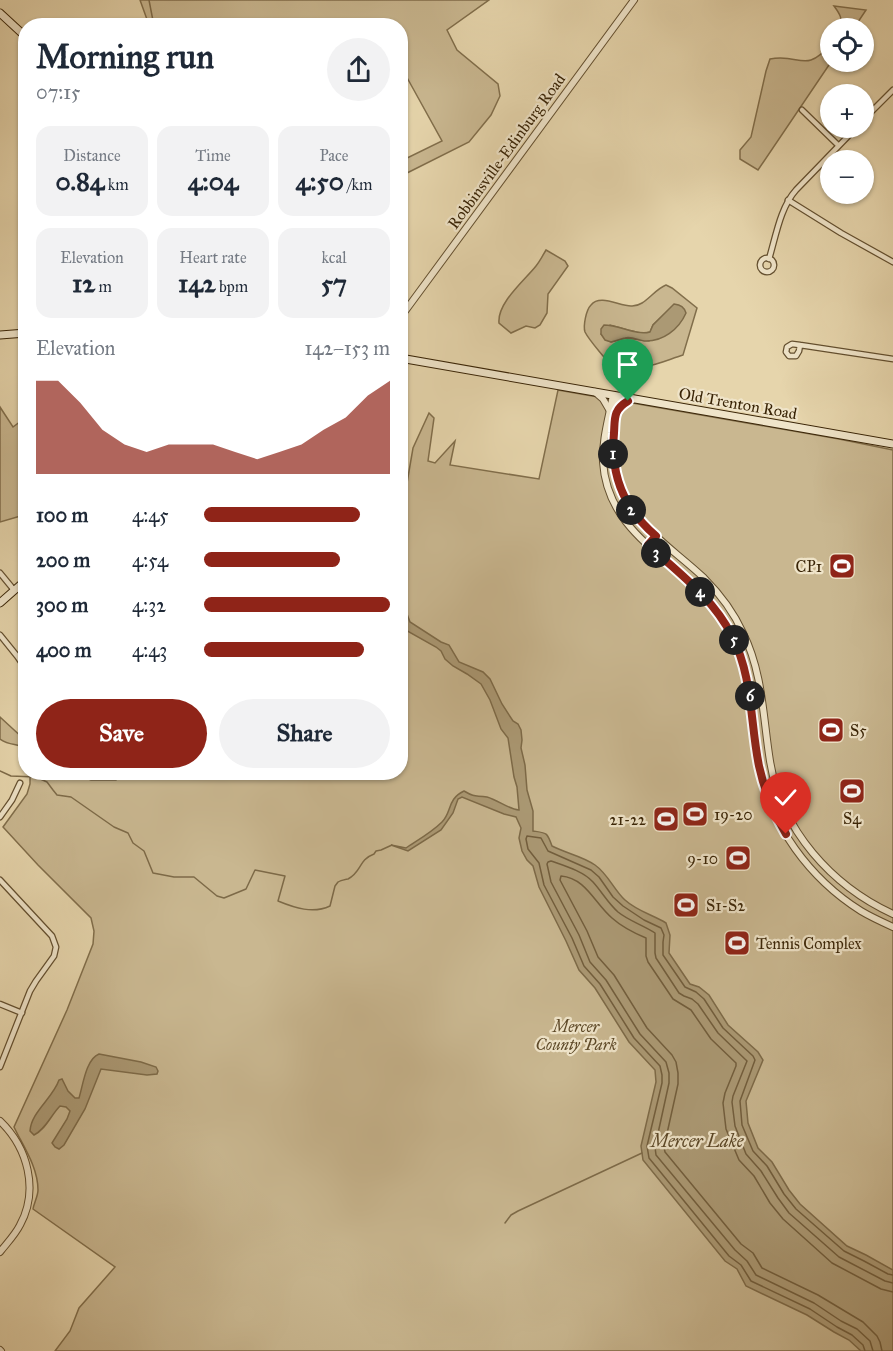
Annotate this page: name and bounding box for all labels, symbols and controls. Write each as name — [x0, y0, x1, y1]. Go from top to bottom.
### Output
map controls — [820, 18, 874, 204]
button: locate — [820, 18, 874, 72]
text: Morning run — [36, 37, 214, 77]
button: share — [327, 38, 390, 101]
street label: Robbinsville-Edinburg Road — [444, 70, 570, 233]
text: 07:15 — [36, 80, 80, 104]
button: + — [820, 84, 874, 138]
text: Distance — [63, 146, 121, 165]
text: Time — [195, 146, 231, 165]
text: Pace — [319, 146, 349, 165]
button: − — [820, 150, 874, 204]
text: 0.84 — [55, 165, 104, 197]
text: 4:04 — [188, 165, 238, 197]
text: 4:50 — [296, 165, 344, 197]
text: km — [104, 175, 129, 194]
text: /km — [344, 175, 372, 194]
text: Elevation — [60, 248, 124, 267]
text: Heart rate — [179, 248, 247, 267]
text: kcal — [321, 248, 347, 267]
text: 12 — [72, 267, 95, 299]
text: 142 — [178, 267, 215, 299]
text: 57 — [321, 267, 347, 299]
text: m — [95, 277, 112, 296]
text: bpm — [215, 277, 248, 296]
text: Elevation — [36, 336, 115, 360]
text: 142–153 m — [304, 336, 390, 360]
pin — [602, 339, 653, 401]
icon: arrive — [611, 348, 644, 381]
street label: Old Trenton Road — [677, 384, 799, 423]
pin: 1 — [598, 439, 628, 469]
text: 1 — [610, 444, 616, 463]
pin: 2 — [616, 495, 646, 525]
text: 2 — [627, 500, 635, 519]
text: 100 m — [36, 503, 88, 527]
text: 4:45 — [132, 503, 169, 527]
pin: 3 — [641, 538, 671, 568]
text: 3 — [653, 543, 659, 562]
text: 200 m — [36, 548, 90, 572]
text: 4:54 — [132, 548, 168, 572]
sports icon: CP1 — [827, 551, 857, 581]
place label: CP1 — [796, 557, 822, 576]
pin: 4 — [685, 577, 715, 607]
text: 4 — [696, 582, 704, 601]
text: 300 m — [36, 593, 88, 617]
text: 4:32 — [132, 593, 166, 617]
pin: 5 — [719, 625, 749, 655]
text: 5 — [730, 630, 738, 649]
text: 400 m — [36, 638, 92, 662]
text: 4:43 — [132, 638, 167, 662]
pin: 6 — [735, 681, 765, 711]
text: 6 — [746, 686, 754, 705]
button: Save — [36, 699, 207, 768]
button: Share — [219, 699, 390, 768]
sports icon: S5 — [816, 715, 846, 745]
place label: S5 — [850, 721, 867, 740]
pin — [760, 772, 811, 834]
sports icon: S4 — [837, 776, 867, 806]
icon: check — [769, 781, 802, 814]
sports icon: 19-20 — [680, 799, 710, 829]
sports icon: 21-22 — [651, 804, 681, 834]
place label: 19-20 — [714, 805, 753, 824]
place label: S4 — [843, 809, 862, 828]
place label: 21-22 — [609, 810, 646, 829]
sports icon: 9-10 — [723, 843, 753, 873]
place label: 9-10 — [687, 849, 718, 868]
sports icon: S1-S2 — [671, 890, 701, 920]
place label: S1-S2 — [706, 896, 745, 915]
sports icon: Tennis Complex — [722, 928, 752, 958]
place label: Tennis Complex — [756, 934, 862, 953]
park label: Mercer County Park — [535, 1017, 617, 1054]
water label: Mercer Lake — [649, 1130, 745, 1152]

